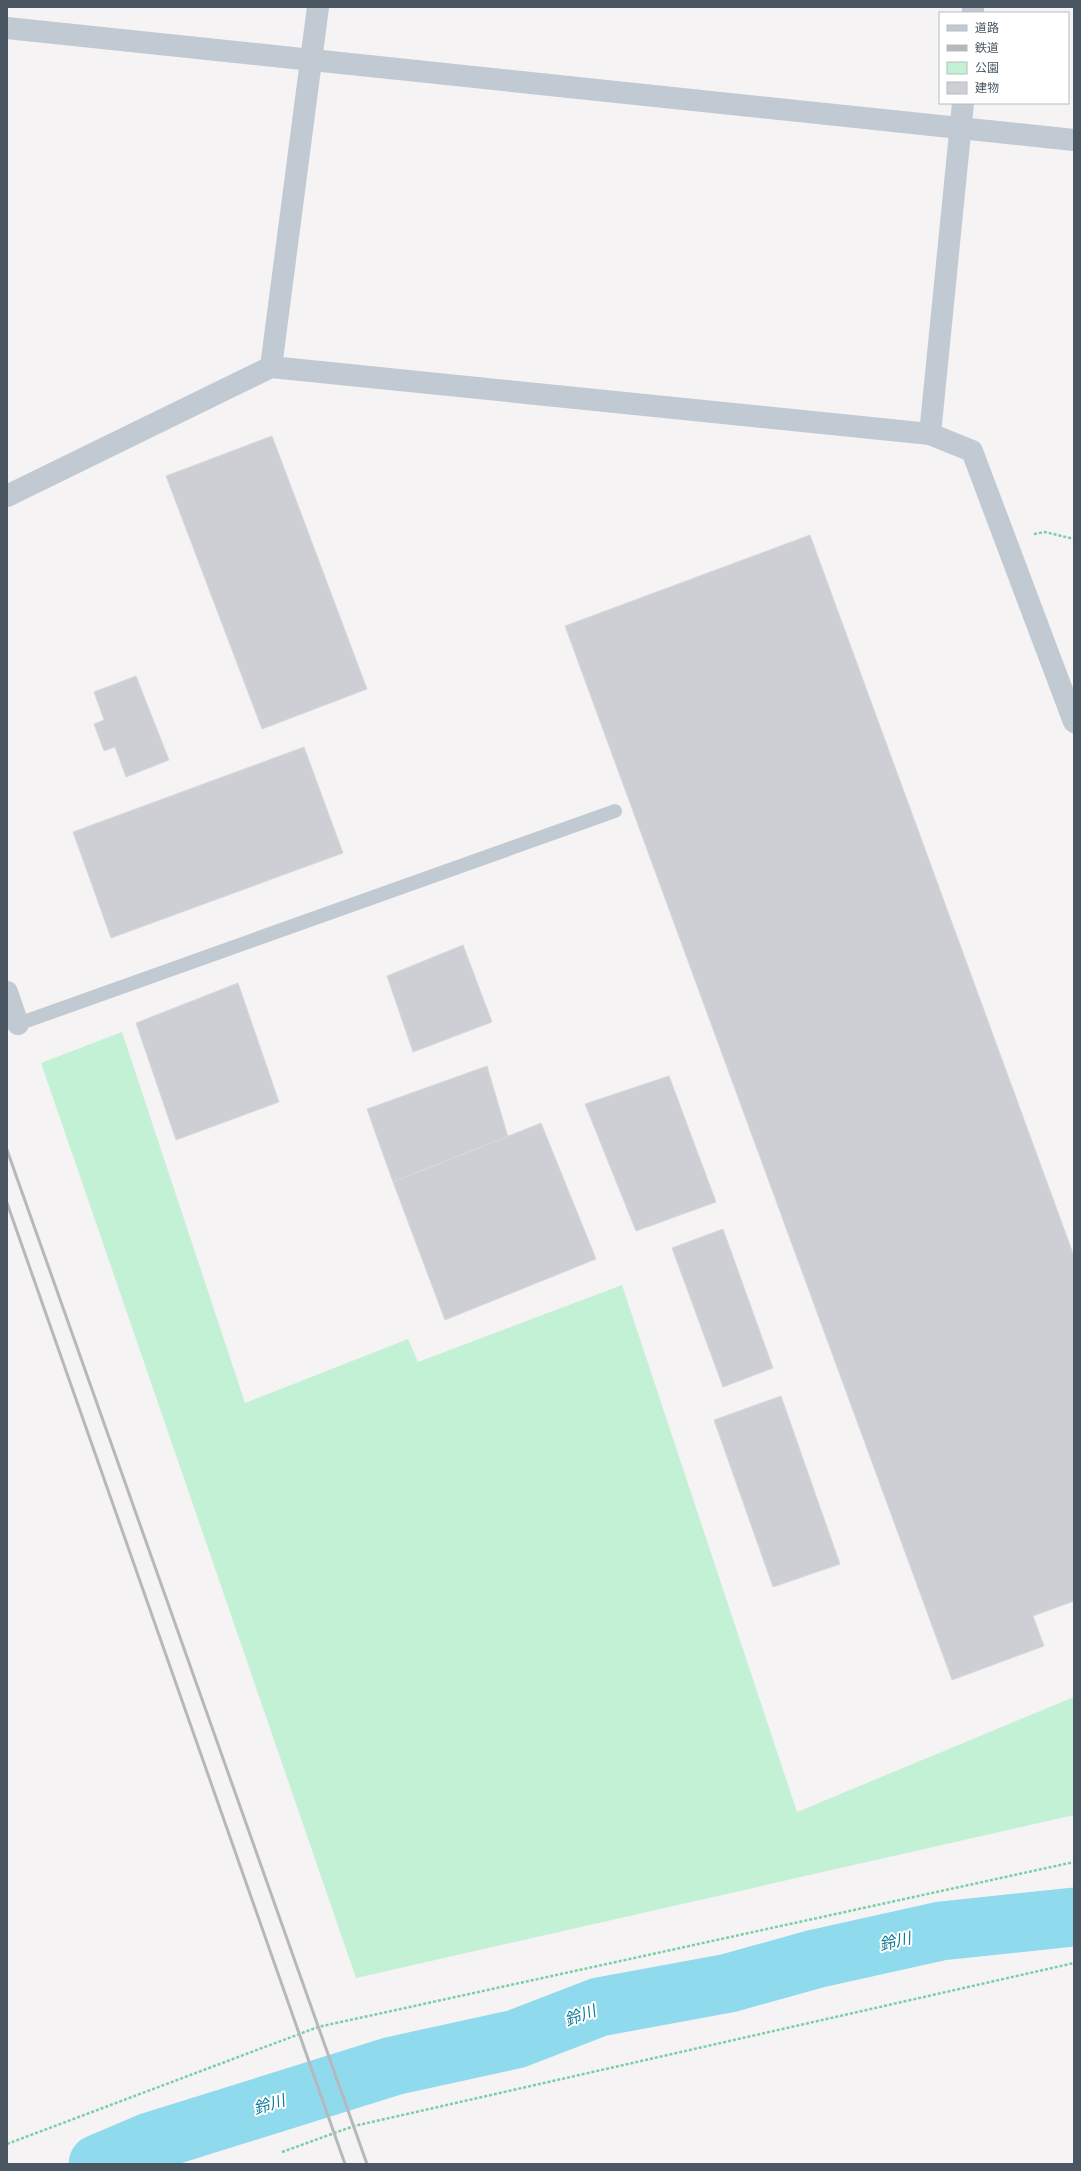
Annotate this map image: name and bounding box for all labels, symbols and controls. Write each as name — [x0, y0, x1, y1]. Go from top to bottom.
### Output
legend — [939, 12, 1069, 104]
text: 道路 — [975, 20, 999, 35]
text: 鉄道 — [975, 40, 999, 55]
text: 公園 — [975, 60, 999, 75]
text: 建物 — [975, 80, 999, 95]
water label: 鈴川 — [877, 1927, 915, 1954]
water label: 鈴川 — [562, 1999, 600, 2030]
water label: 鈴川 — [251, 2089, 289, 2118]

